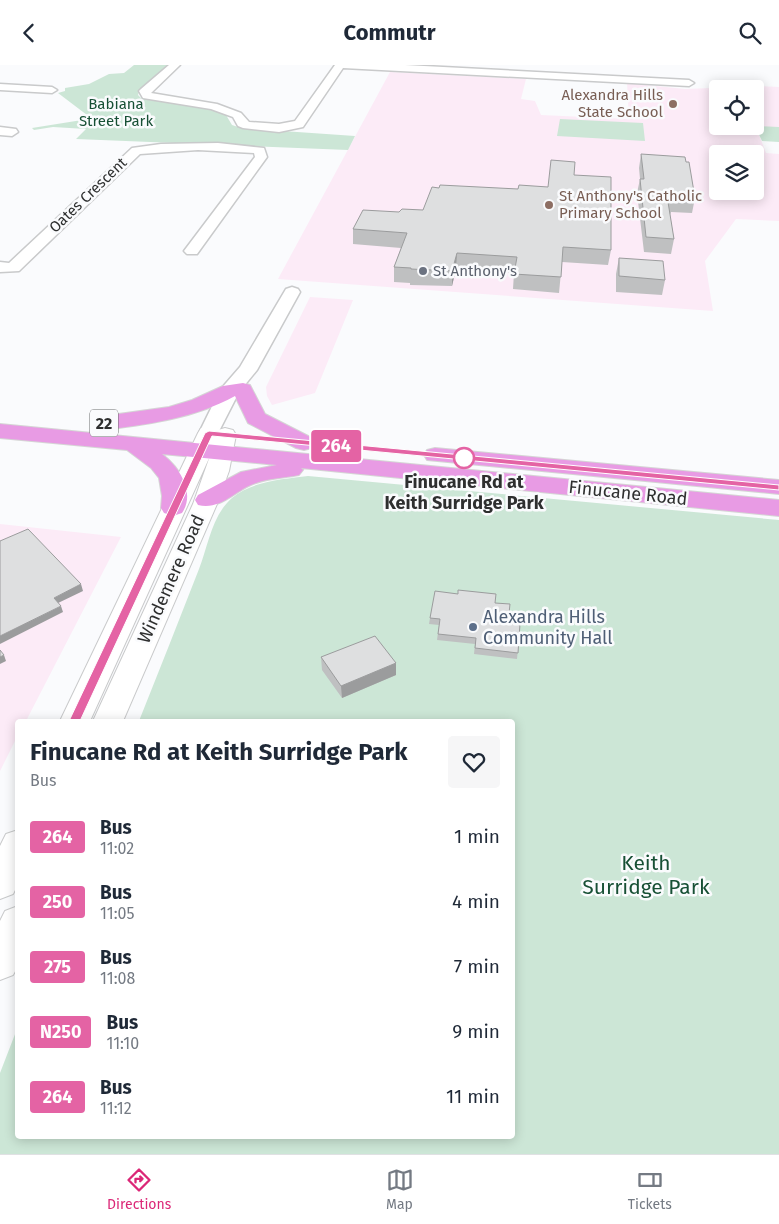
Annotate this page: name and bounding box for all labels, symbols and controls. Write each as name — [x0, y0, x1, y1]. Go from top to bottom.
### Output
icon: back — [15, 19, 43, 47]
text: Commutr — [343, 19, 436, 46]
icon: search — [736, 19, 764, 47]
map controls — [709, 80, 764, 200]
button: locate — [709, 80, 764, 135]
place label: Alexandra Hills State School — [561, 86, 664, 121]
park label: Babiana Street Park — [79, 95, 153, 130]
marker: Alexandra Hills State School — [667, 98, 679, 110]
button: layers — [709, 145, 764, 200]
street label: Oates Crescent — [46, 153, 131, 236]
place label: St Anthony's Catholic Primary School — [559, 187, 702, 222]
marker: St Anthony's Catholic Primary School — [543, 199, 555, 211]
place label: St Anthony's — [433, 262, 517, 280]
marker: St Anthony's — [417, 265, 429, 277]
road number: 22 — [90, 409, 118, 437]
line badge: 264 — [307, 430, 365, 462]
text: 264 — [321, 435, 351, 457]
marker: Finucane Rd at Keith Surridge Park — [453, 447, 475, 469]
place label: Finucane Rd at Keith Surridge Park — [384, 471, 545, 514]
street label: Finucane Road — [568, 476, 688, 510]
street label: Windemere Road — [133, 511, 209, 647]
place label: Alexandra Hills Community Hall — [483, 606, 613, 649]
marker: Alexandra Hills Community Hall — [467, 621, 479, 633]
button: heart — [448, 736, 500, 788]
text: Finucane Rd at Keith Surridge Park — [30, 738, 407, 766]
text: Bus — [30, 771, 57, 790]
text: Bus — [100, 816, 132, 839]
text: 1 min — [454, 825, 500, 848]
text: 264 — [43, 826, 72, 848]
text: 11:02 — [100, 839, 134, 858]
park label: Keith Surridge Park — [582, 850, 710, 900]
text: Bus — [100, 881, 132, 904]
text: 4 min — [452, 890, 500, 913]
text: 250 — [43, 891, 72, 913]
text: 11:05 — [100, 904, 134, 923]
text: Bus — [100, 946, 132, 969]
text: 7 min — [454, 955, 500, 978]
text: 275 — [44, 956, 71, 978]
text: 11:08 — [100, 969, 135, 988]
text: Bus — [106, 1011, 138, 1034]
text: 9 min — [452, 1020, 500, 1043]
text: N250 — [40, 1021, 81, 1043]
text: 11:10 — [106, 1034, 139, 1053]
text: Bus — [100, 1076, 132, 1099]
text: 11 min — [446, 1085, 500, 1108]
text: 264 — [43, 1086, 72, 1108]
text: 11:12 — [100, 1099, 132, 1118]
tab: Directions — [107, 1166, 171, 1213]
tab: Map — [386, 1166, 414, 1213]
tab: Tickets — [628, 1166, 672, 1213]

